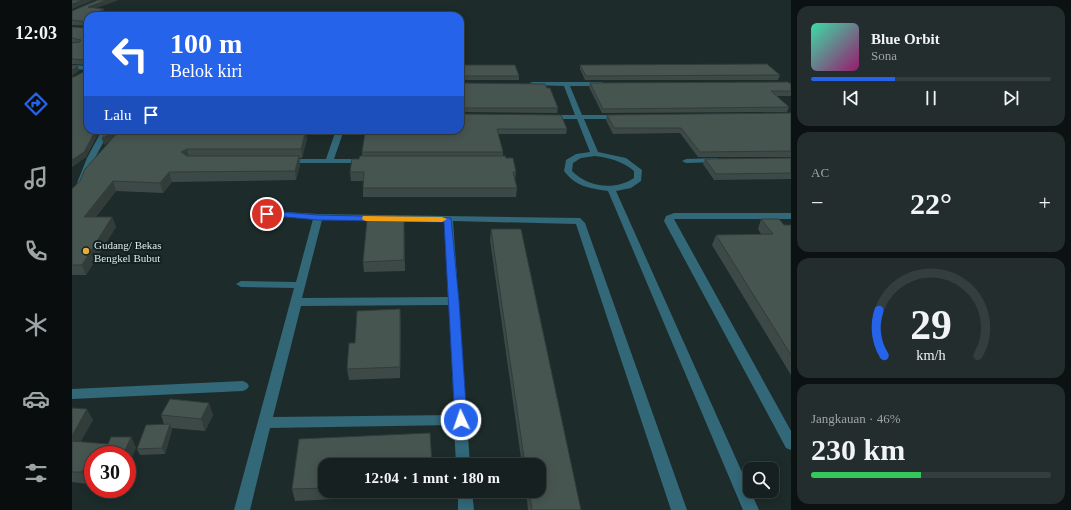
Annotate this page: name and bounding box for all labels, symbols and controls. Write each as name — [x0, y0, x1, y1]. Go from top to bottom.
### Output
text: 12:03 — [15, 23, 57, 43]
icon: left — [104, 28, 156, 80]
text: 100 m — [170, 28, 242, 59]
text: Blue Orbit — [871, 31, 940, 47]
text: Sona — [871, 48, 897, 63]
text: Belok kiri — [170, 61, 243, 81]
icon: previous — [840, 87, 862, 109]
icon: pause — [920, 87, 942, 109]
icon: next — [1000, 87, 1022, 109]
icon: directions — [22, 90, 50, 118]
icon: arrive — [140, 104, 162, 126]
text: Lalu — [104, 107, 132, 123]
icon: music — [22, 164, 50, 192]
text: AC — [811, 165, 829, 180]
text: 22° — [910, 187, 952, 220]
text: − — [811, 190, 823, 215]
text: + — [1039, 190, 1051, 215]
pin — [250, 197, 284, 231]
icon: arrive — [256, 203, 278, 225]
icon: phone — [22, 237, 50, 265]
place label: Gudang/ Bekas Bengkel Bubut — [94, 239, 162, 264]
marker: Gudang/ Bekas Bengkel Bubut — [81, 246, 91, 256]
text: 29 — [910, 302, 952, 348]
icon: climate — [22, 311, 50, 339]
text: km/h — [916, 347, 946, 363]
icon: car — [22, 385, 50, 413]
position arrow — [440, 399, 482, 441]
text: Jangkauan · 46% — [811, 411, 901, 426]
text: 230 km — [811, 433, 905, 466]
speed limit sign: 30 — [84, 446, 136, 498]
icon: filters — [22, 459, 50, 487]
map controls — [743, 462, 779, 498]
button: search — [743, 462, 779, 498]
text: 12:04 · 1 mnt · 180 m — [364, 470, 500, 486]

